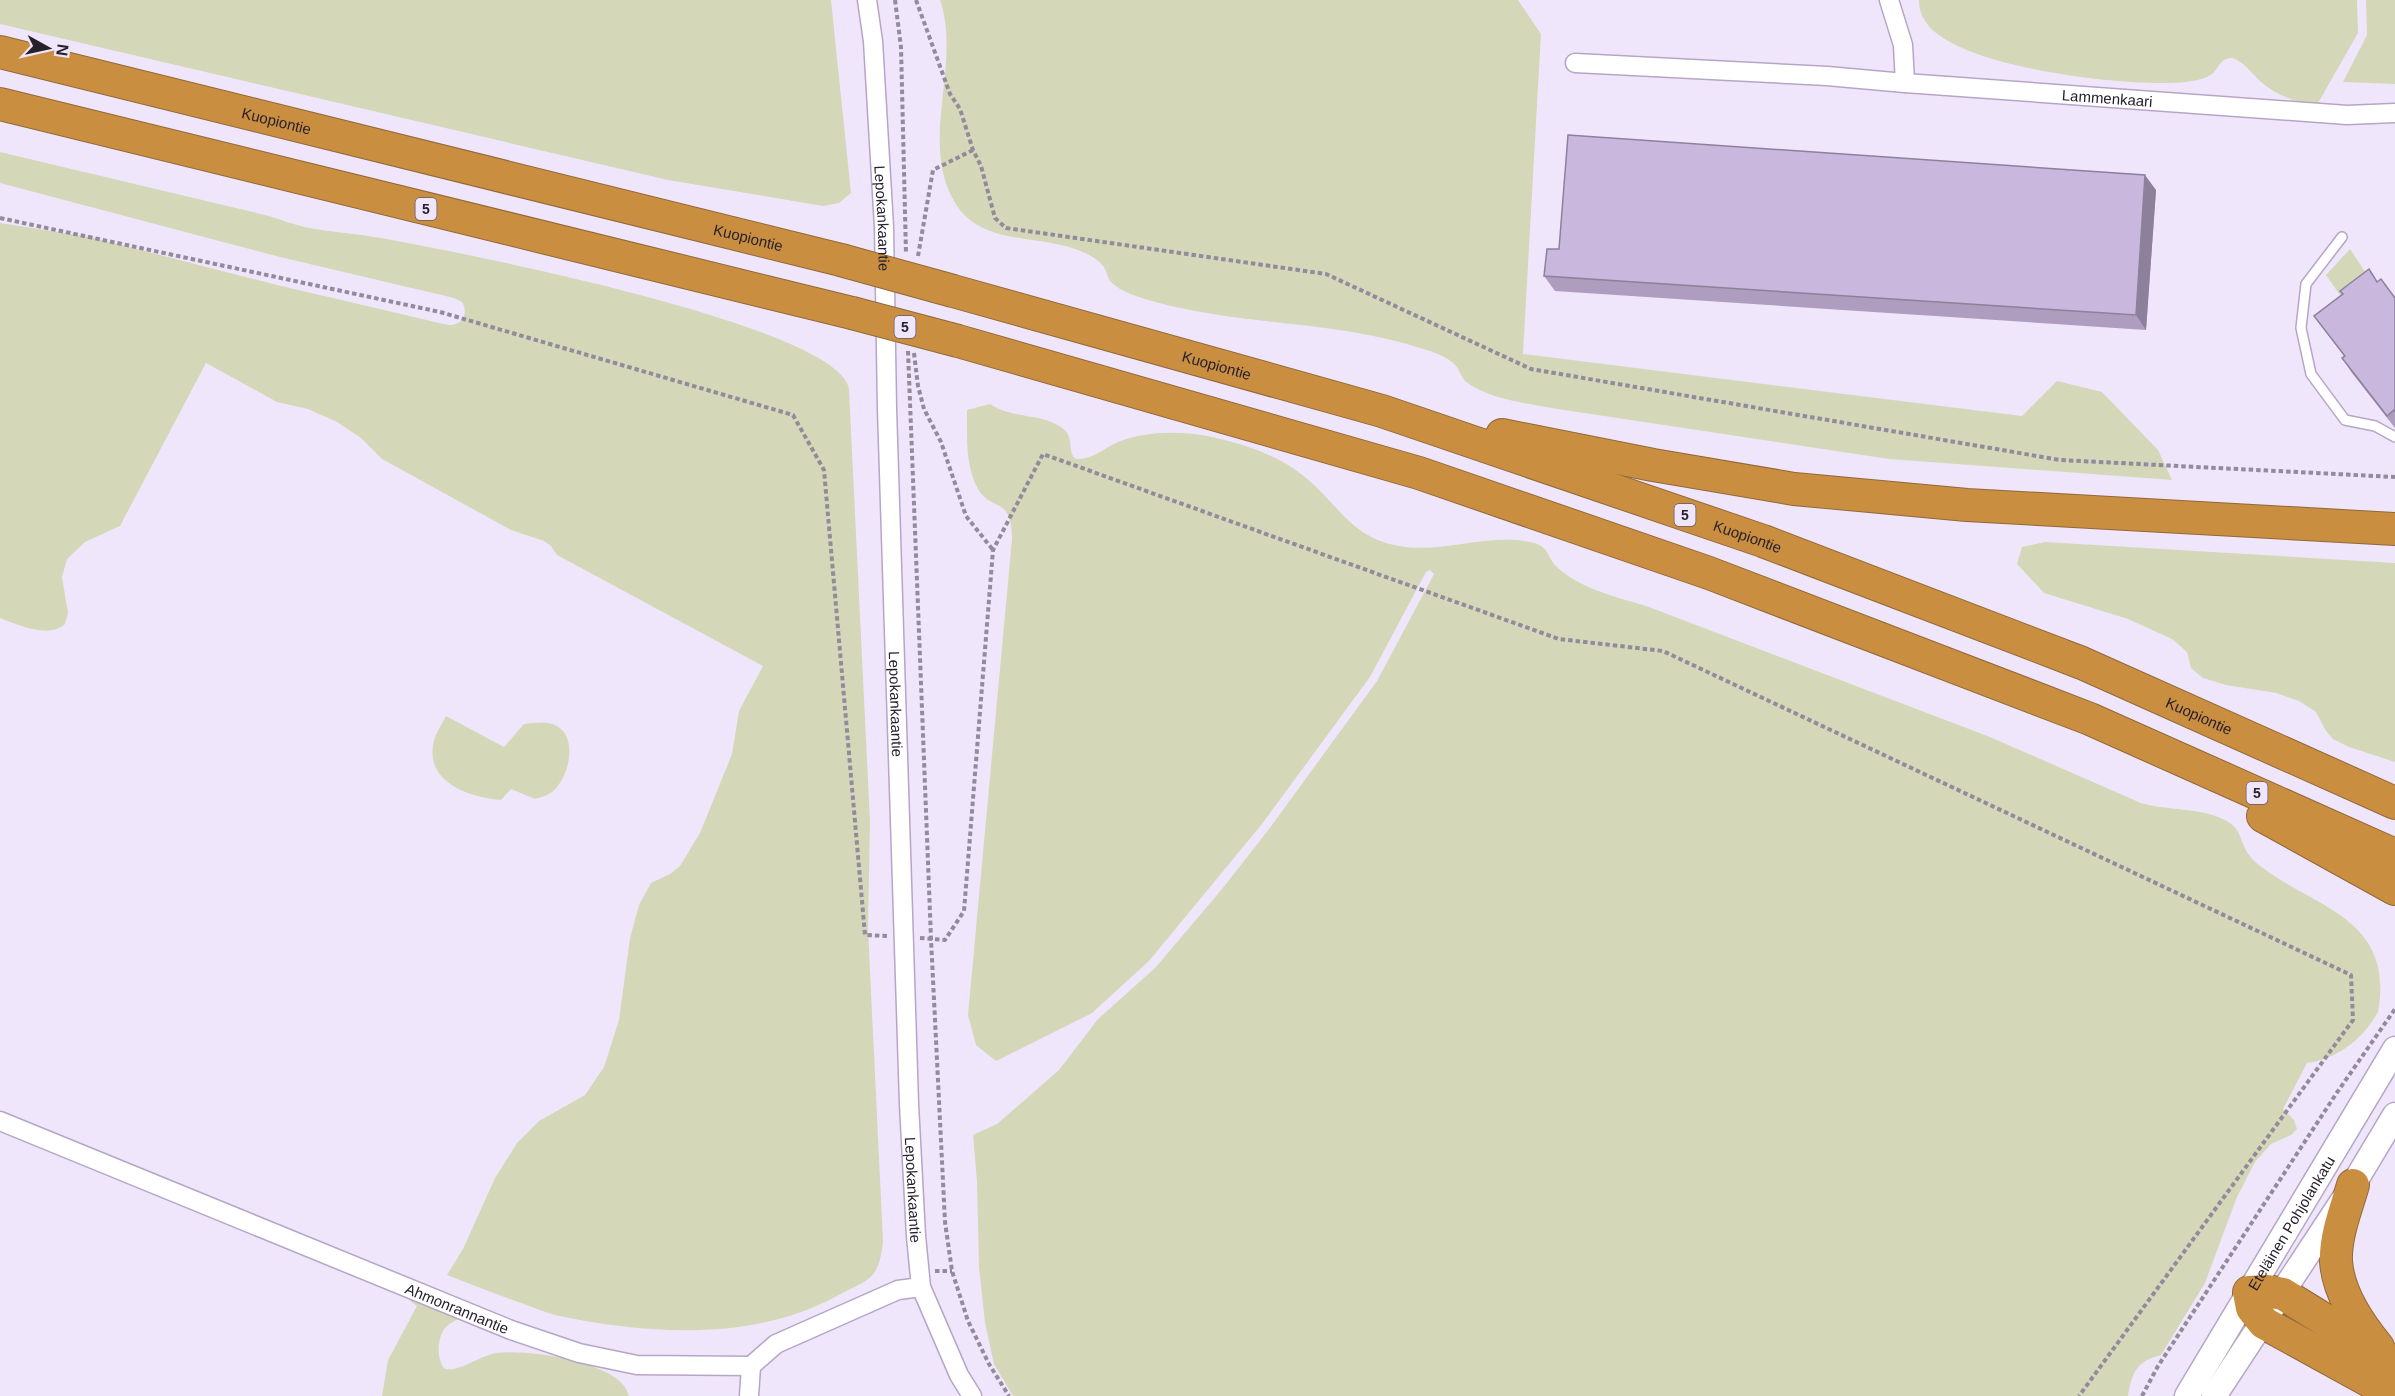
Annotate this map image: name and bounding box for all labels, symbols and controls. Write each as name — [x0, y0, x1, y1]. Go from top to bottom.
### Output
north arrow — [18, 18, 78, 78]
text: N — [53, 43, 72, 57]
street label: Lammenkaari — [2061, 86, 2153, 109]
street label: Kuopiontie — [240, 104, 313, 137]
street label: Lepokankaantie — [872, 165, 893, 271]
road number: 5 — [416, 198, 436, 220]
street label: Kuopiontie — [712, 220, 785, 254]
road number: 5 — [894, 316, 916, 338]
street label: Kuopiontie — [1180, 347, 1253, 383]
road number: 5 — [1674, 504, 1696, 526]
street label: Kuopiontie — [1712, 516, 1784, 556]
street label: Lepokankaantie — [886, 651, 907, 757]
street label: Kuopiontie — [2163, 693, 2235, 738]
road number: 5 — [2246, 782, 2268, 804]
street label: Lepokankaantie — [902, 1136, 925, 1243]
street label: Eteläinen Pohjolankatu — [2244, 1153, 2338, 1293]
street label: Ahmonrannantie — [403, 1279, 511, 1337]

